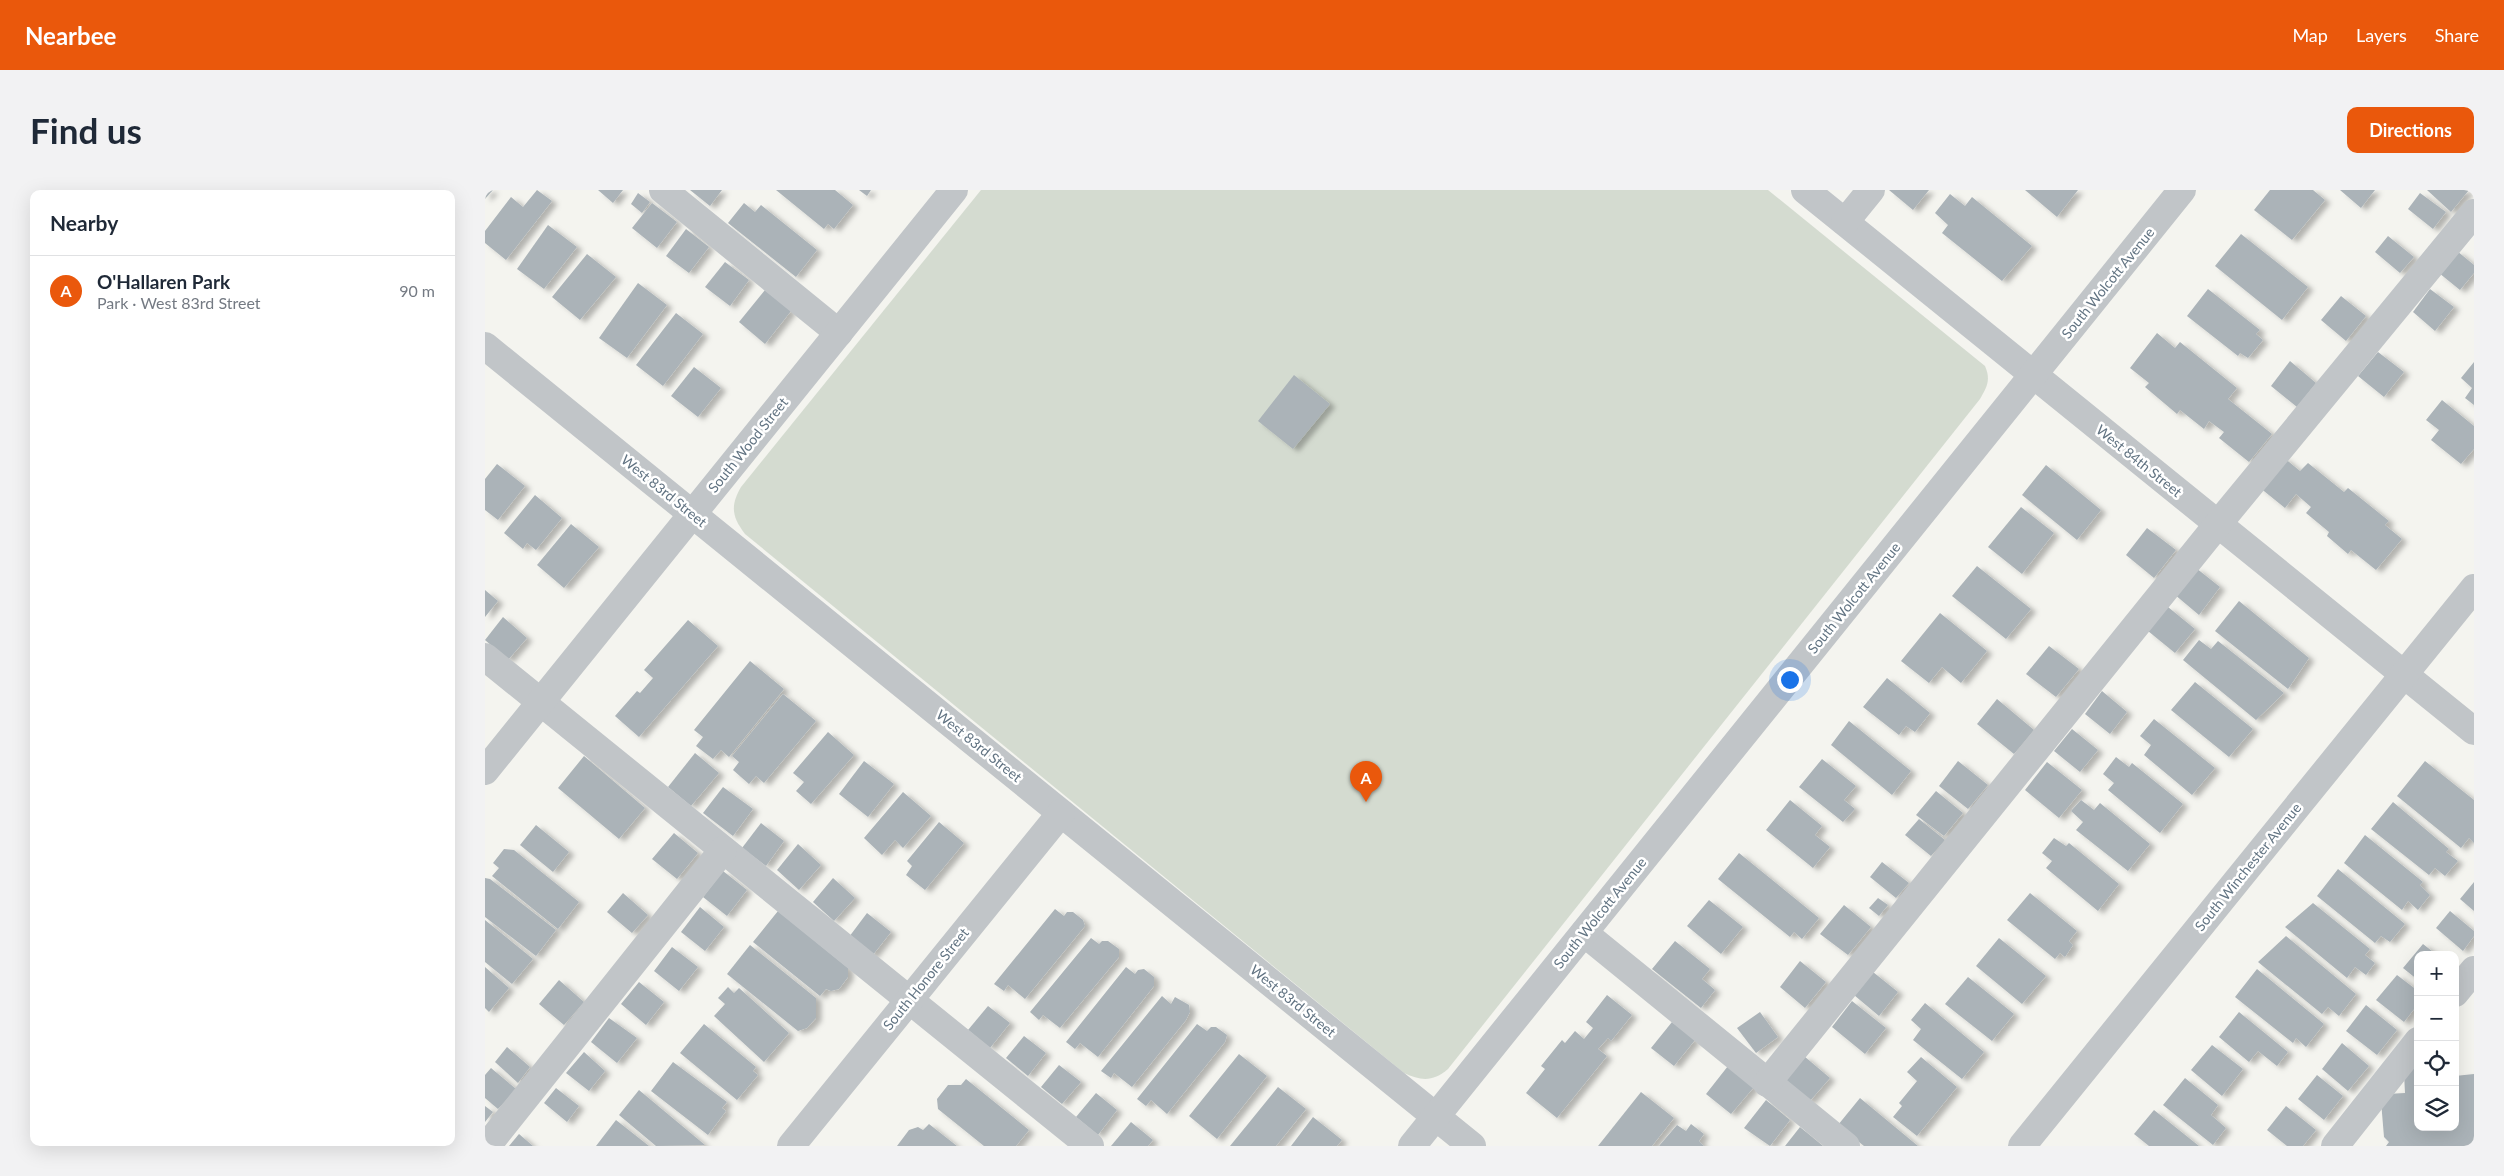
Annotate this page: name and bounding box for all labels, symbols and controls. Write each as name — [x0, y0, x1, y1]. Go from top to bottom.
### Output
text: Nearbee — [25, 21, 116, 50]
text: Map — [2292, 24, 2328, 46]
text: Layers — [2356, 24, 2407, 46]
text: Share — [2435, 24, 2479, 46]
button: Directions — [2347, 107, 2474, 153]
text: Find us — [30, 109, 142, 151]
text: Nearby — [50, 210, 118, 235]
street label: South Wolcott Avenue — [2058, 224, 2158, 342]
text: O'Hallaren Park — [97, 270, 230, 293]
text: A — [60, 281, 72, 300]
text: 90 m — [399, 281, 435, 300]
text: Park · West 83rd Street — [97, 293, 261, 312]
street label: South Wood Street — [704, 394, 791, 496]
street label: West 84th Street — [2093, 421, 2186, 500]
street label: West 83rd Street — [618, 451, 711, 530]
street label: South Wolcott Avenue — [1804, 539, 1904, 657]
your location — [1777, 667, 1803, 693]
street label: West 83rd Street — [933, 706, 1026, 785]
pin: A — [1350, 761, 1382, 802]
street label: South Winchester Avenue — [2191, 799, 2304, 934]
street label: South Wolcott Avenue — [1550, 854, 1650, 972]
street label: South Honore Street — [879, 924, 972, 1033]
map controls — [2414, 951, 2459, 1131]
button: + — [2414, 951, 2459, 996]
street label: West 83rd Street — [1247, 961, 1340, 1040]
button: − — [2414, 996, 2459, 1041]
button: locate — [2414, 1041, 2459, 1086]
button: layers — [2414, 1086, 2459, 1131]

